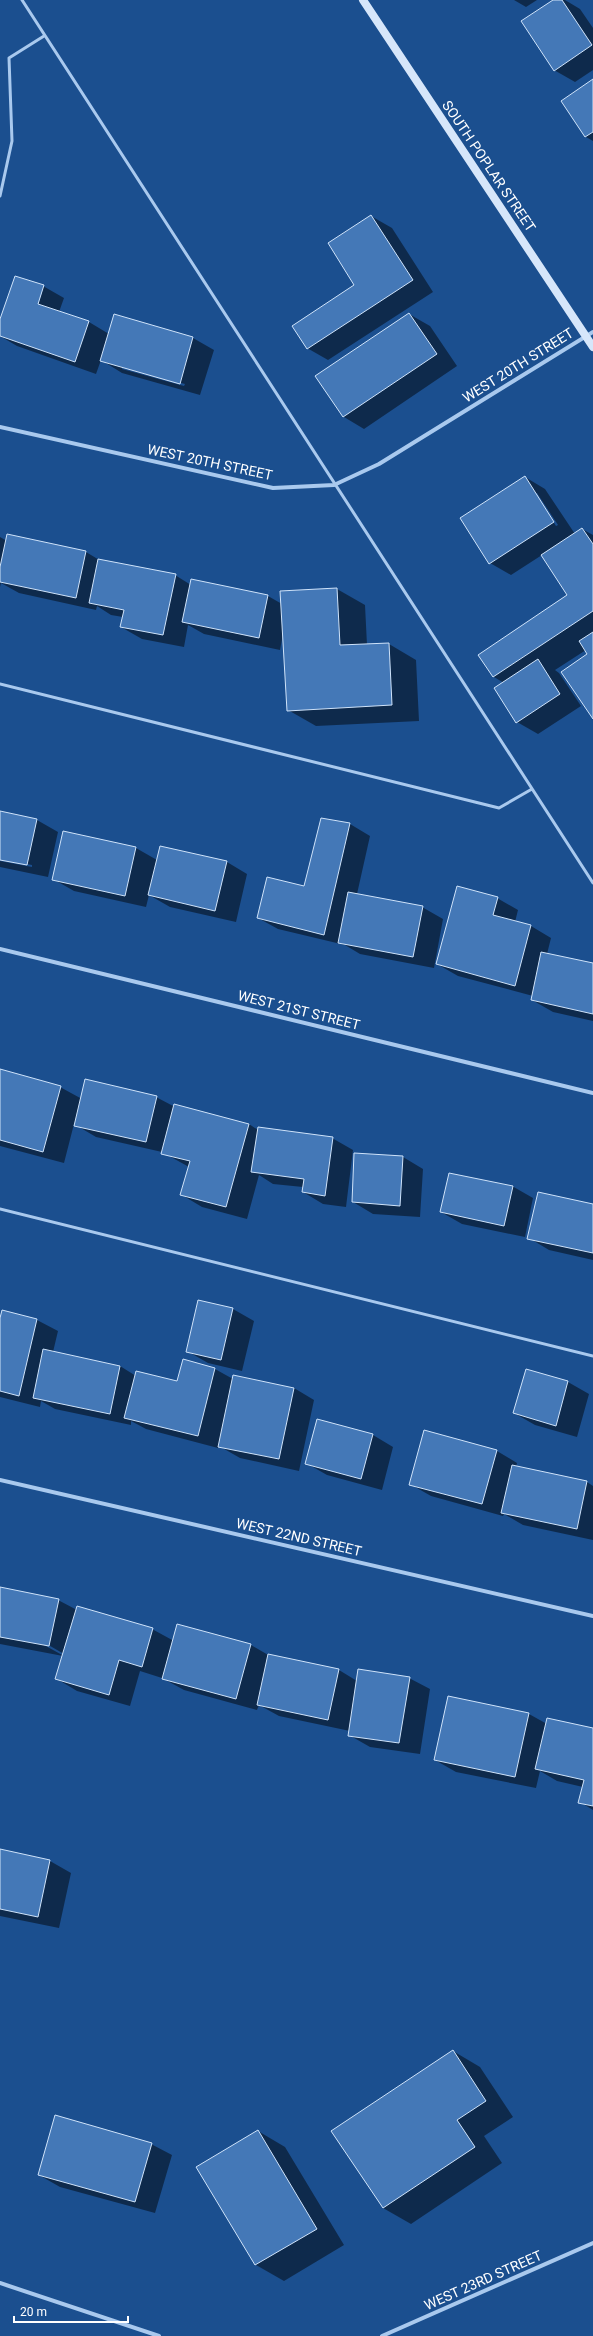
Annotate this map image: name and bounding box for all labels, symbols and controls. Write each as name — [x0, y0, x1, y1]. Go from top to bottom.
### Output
street label: SOUTH POPLAR STREET — [439, 97, 539, 235]
street label: WEST 20TH STREET — [460, 324, 577, 406]
street label: WEST 20TH STREET — [146, 441, 275, 483]
street label: WEST 21ST STREET — [236, 987, 362, 1033]
street label: WEST 22ND STREET — [235, 1515, 364, 1559]
street label: WEST 23RD STREET — [422, 2247, 545, 2313]
scale bar — [14, 2298, 128, 2324]
text: 20 m — [20, 2305, 47, 2319]

